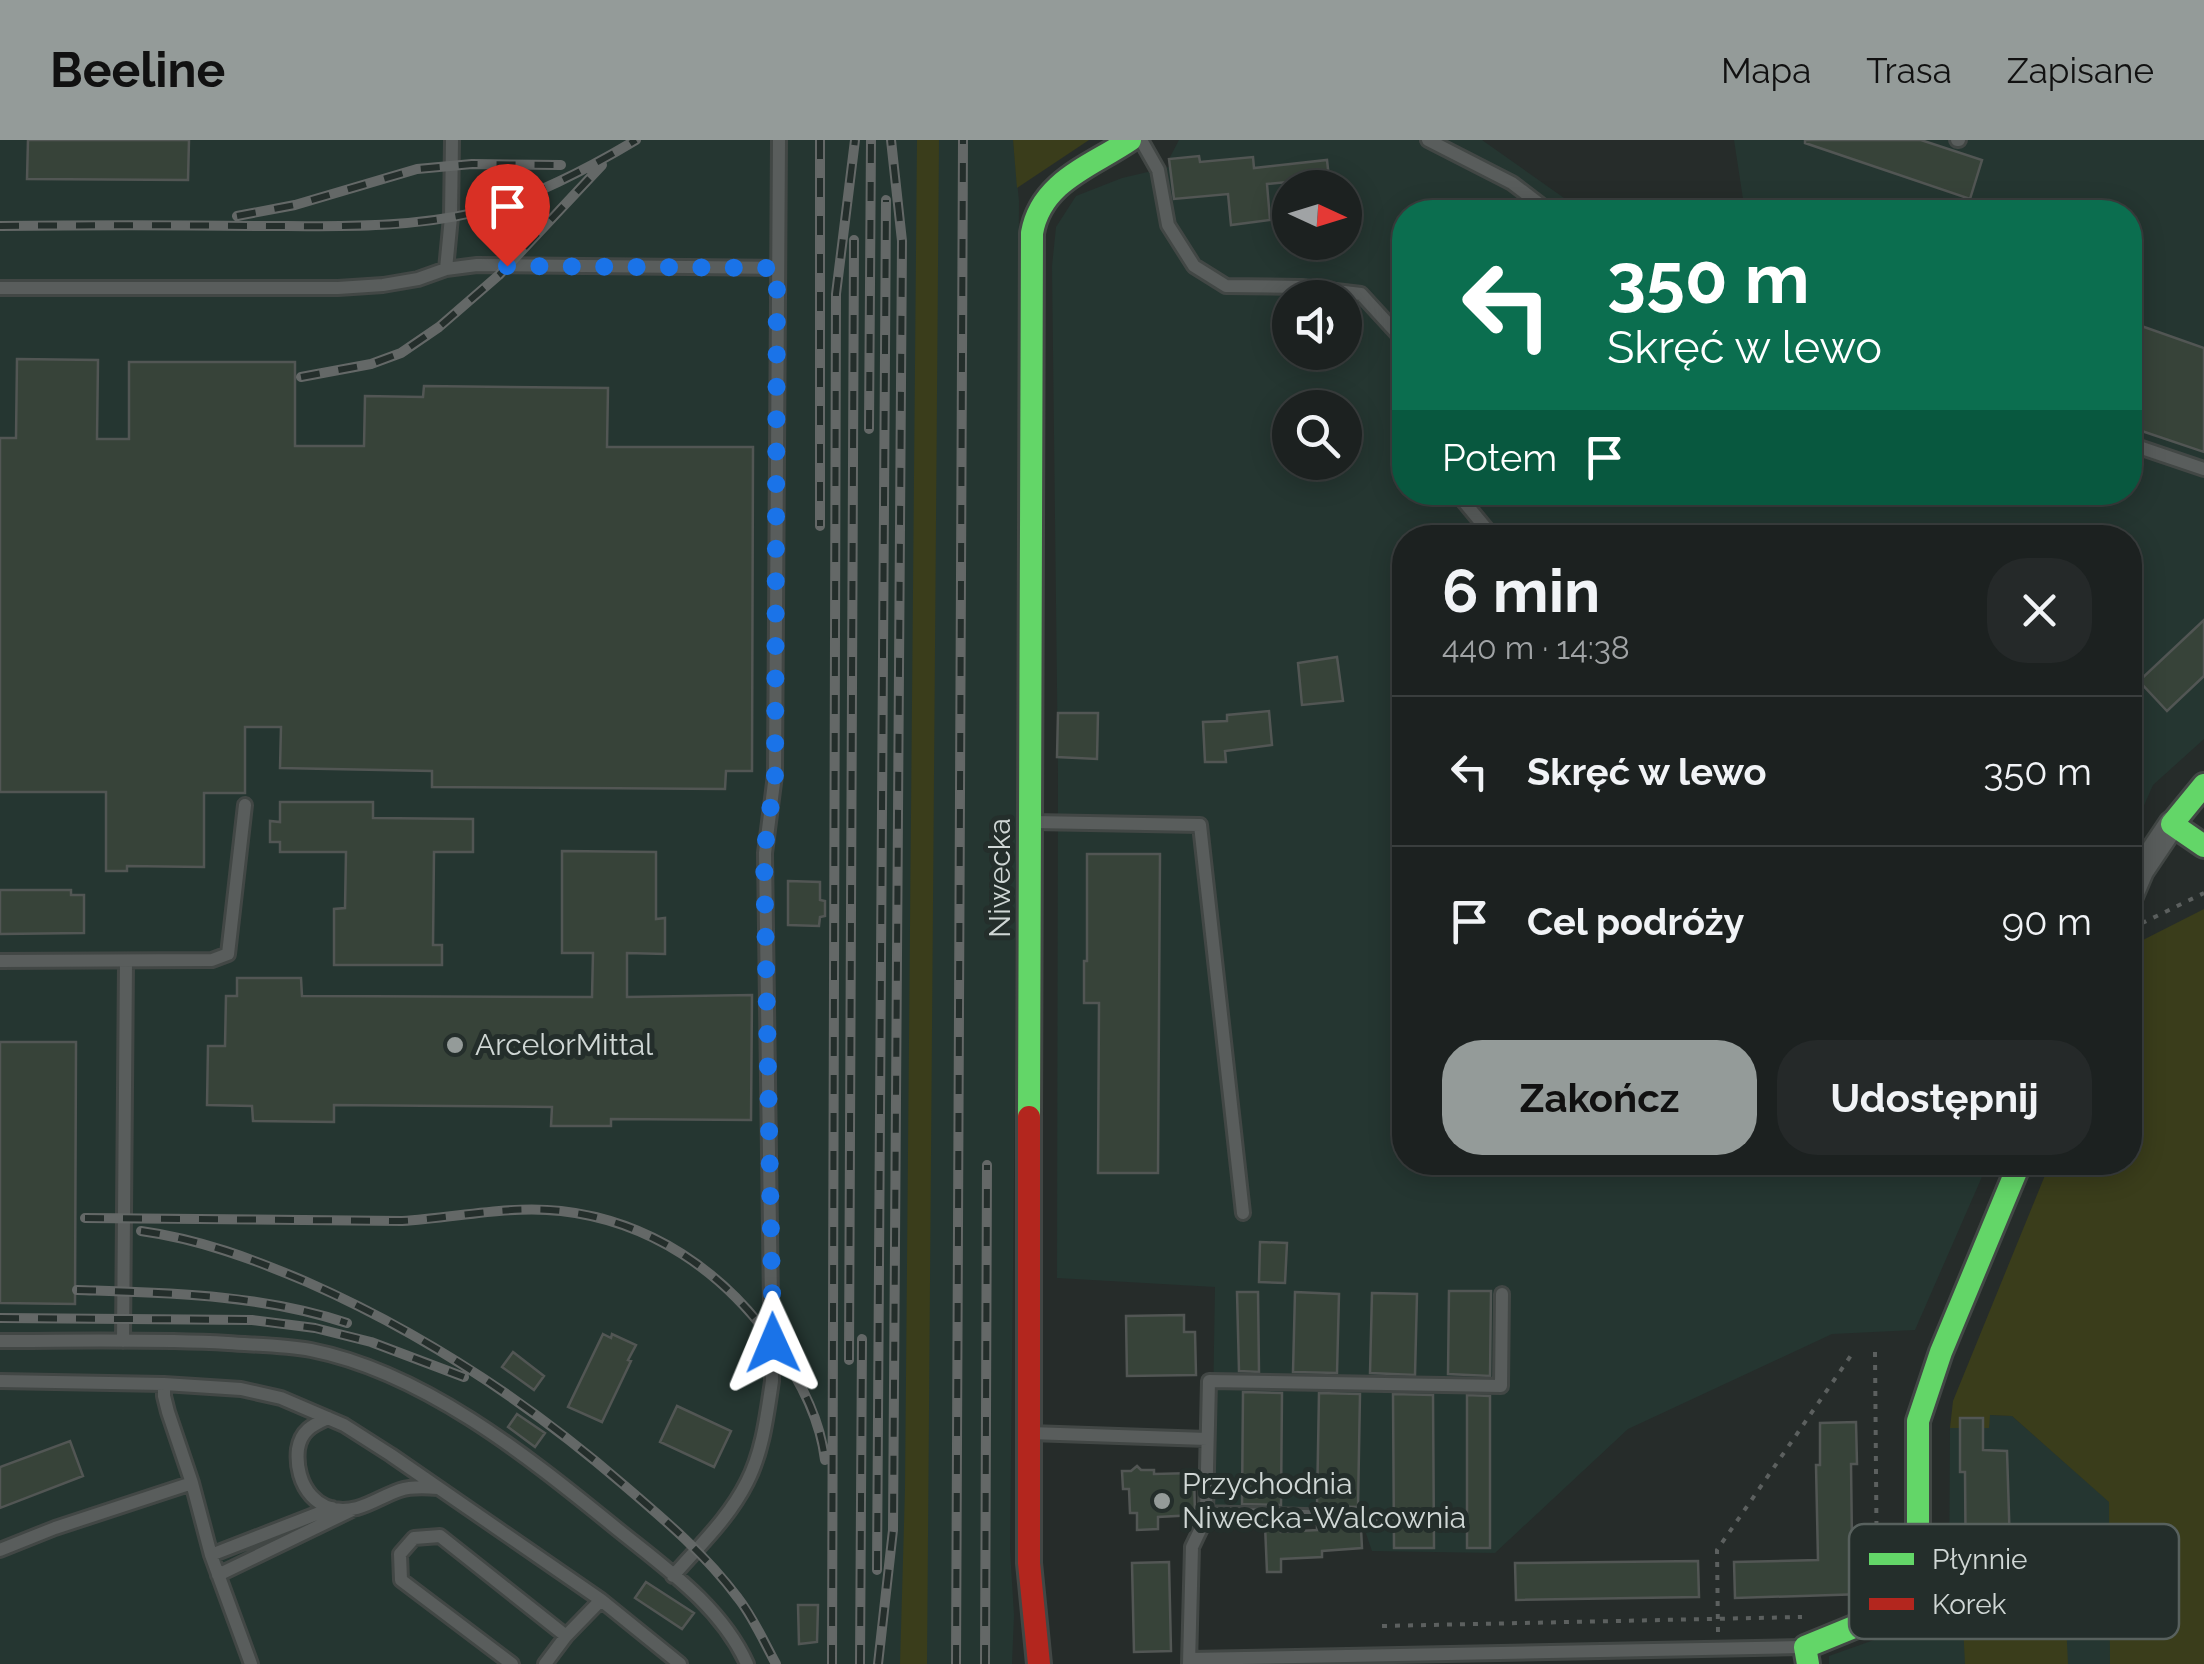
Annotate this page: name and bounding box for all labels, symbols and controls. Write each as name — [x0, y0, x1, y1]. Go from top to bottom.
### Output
text: Beeline — [50, 42, 225, 98]
text: Mapa — [1721, 50, 1811, 91]
text: Trasa — [1866, 50, 1952, 91]
text: Zapisane — [2007, 50, 2154, 91]
pin — [465, 164, 550, 267]
north arrow — [1272, 170, 1362, 260]
map controls — [1272, 170, 1362, 480]
icon: arrive — [480, 179, 535, 234]
text: 350 m — [1607, 237, 1810, 319]
icon: left — [1442, 240, 1572, 370]
button: sound — [1272, 280, 1362, 370]
text: Skręć w lewo — [1607, 321, 1882, 374]
button: search — [1272, 390, 1362, 480]
icon: arrive — [1577, 430, 1632, 485]
text: Potem — [1442, 435, 1557, 480]
text: 6 min — [1442, 556, 1600, 626]
button: close — [1987, 558, 2092, 663]
text: 440 m · 14:38 — [1442, 629, 1630, 666]
icon: left — [1442, 744, 1497, 799]
text: Skręć w lewo — [1527, 749, 1767, 794]
text: 350 m — [1983, 749, 2092, 794]
street label: Niwecka — [982, 818, 1017, 938]
icon: arrive — [1442, 894, 1497, 949]
text: Cel podróży — [1527, 899, 1744, 944]
text: 90 m — [2002, 899, 2092, 944]
place label: ArcelorMittal — [475, 1027, 654, 1062]
marker: ArcelorMittal — [444, 1034, 466, 1056]
button: Zakończ — [1442, 1040, 1757, 1155]
button: Udostępnij — [1777, 1040, 2092, 1155]
position arrow — [721, 1291, 825, 1395]
place label: Przychodnia Niwecka-Walcownia — [1182, 1466, 1466, 1535]
marker: Przychodnia Niwecka-Walcownia — [1151, 1490, 1173, 1512]
legend — [1849, 1524, 2179, 1639]
text: Płynnie — [1932, 1543, 2028, 1576]
text: Korek — [1932, 1588, 2007, 1621]

